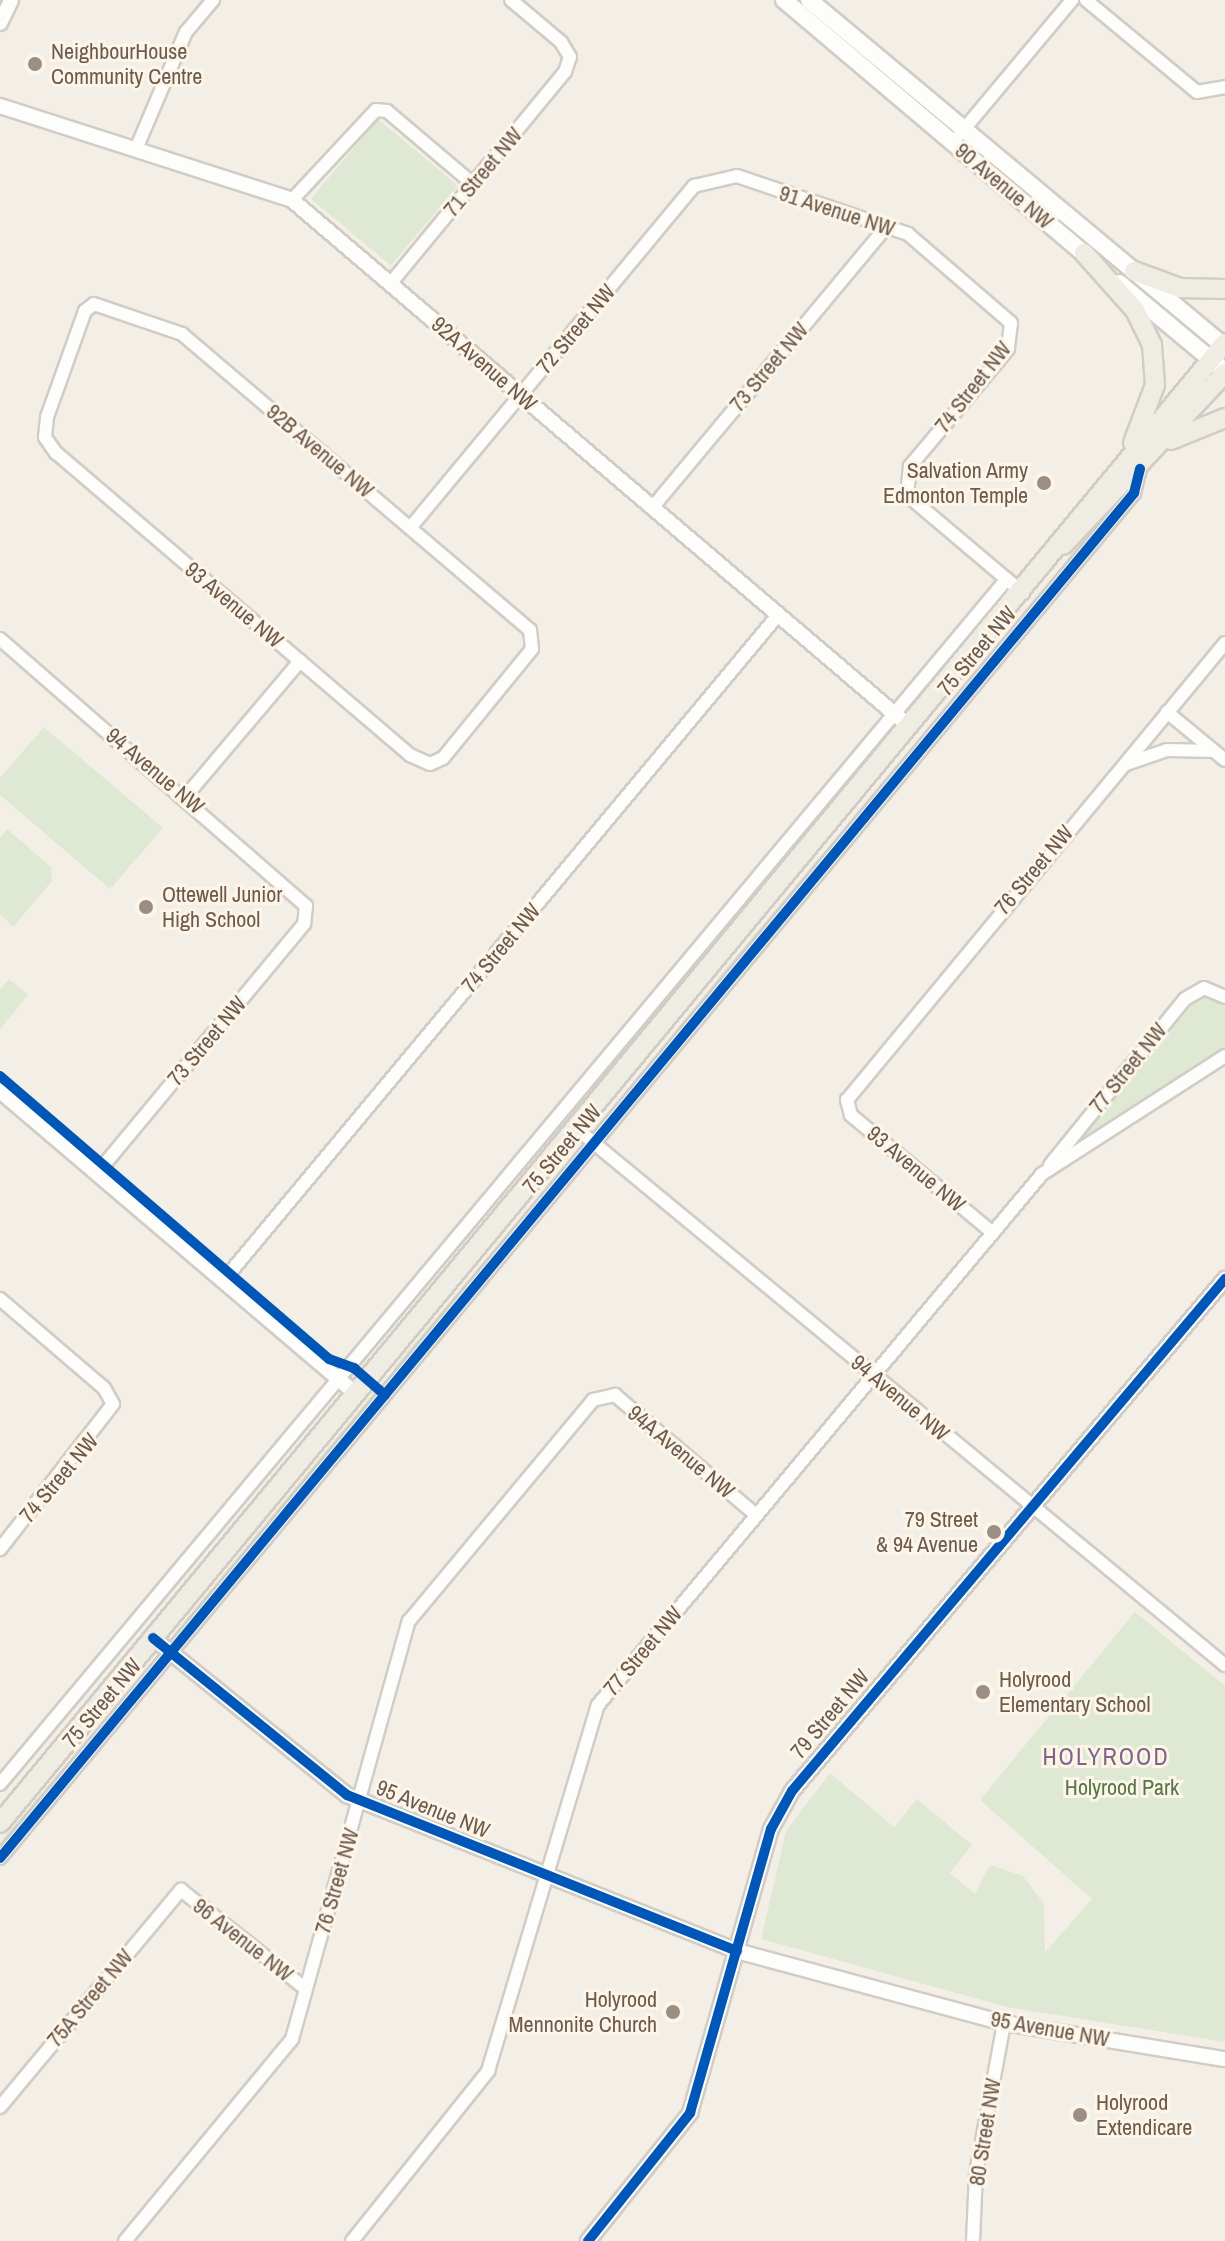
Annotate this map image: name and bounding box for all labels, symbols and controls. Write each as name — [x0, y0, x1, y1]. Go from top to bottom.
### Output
place label: NeighbourHouse Community Centre — [51, 38, 202, 90]
marker: NeighbourHouse Community Centre — [26, 55, 44, 73]
street label: 71 Street NW — [438, 122, 528, 222]
street label: 90 Avenue NW — [949, 137, 1059, 235]
street label: 91 Avenue NW — [775, 180, 899, 242]
street label: 72 Street NW — [531, 279, 621, 379]
street label: 92A Avenue NW — [425, 310, 543, 418]
street label: 73 Street NW — [724, 317, 814, 417]
street label: 74 Street NW — [929, 336, 1017, 438]
street label: 92B Avenue NW — [261, 398, 379, 504]
place label: Salvation Army Edmonton Temple — [883, 457, 1028, 508]
marker: Salvation Army Edmonton Temple — [1035, 474, 1053, 492]
street label: 93 Avenue NW — [179, 556, 289, 654]
street label: 75 Street NW — [932, 601, 1022, 701]
street label: 94 Avenue NW — [100, 722, 210, 820]
street label: 76 Street NW — [989, 820, 1079, 920]
place label: Ottewell Junior High School — [162, 881, 282, 932]
marker: Ottewell Junior High School — [137, 898, 155, 916]
street label: 74 Street NW — [456, 898, 546, 998]
street label: 73 Street NW — [162, 991, 252, 1091]
street label: 77 Street NW — [1084, 1018, 1172, 1118]
street label: 75 Street NW — [517, 1099, 607, 1199]
street label: 93 Avenue NW — [861, 1120, 971, 1218]
street label: 94 Avenue NW — [845, 1349, 955, 1447]
street label: 94A Avenue NW — [622, 1399, 740, 1505]
street label: 74 Street NW — [14, 1428, 104, 1528]
place label: 79 Street & 94 Avenue — [875, 1506, 978, 1558]
marker: 79 Street & 94 Avenue — [985, 1523, 1003, 1541]
street label: 77 Street NW — [598, 1601, 688, 1701]
street label: 75 Street NW — [57, 1653, 147, 1753]
street label: 79 Street NW — [785, 1664, 875, 1764]
place label: Holyrood Elementary School — [999, 1666, 1150, 1718]
marker: Holyrood Elementary School — [974, 1683, 992, 1701]
district label: HOLYROOD — [1042, 1743, 1170, 1771]
street label: 95 Avenue NW — [372, 1774, 494, 1844]
park label: Holyrood Park — [1065, 1775, 1179, 1801]
street label: 76 Street NW — [309, 1825, 365, 1937]
street label: 96 Avenue NW — [187, 1892, 299, 1988]
street label: 75A Street NW — [41, 1943, 139, 2053]
place label: Holyrood Mennonite Church — [509, 1986, 657, 2038]
marker: Holyrood Mennonite Church — [664, 2003, 682, 2021]
street label: 95 Avenue NW — [988, 2005, 1112, 2053]
street label: 80 Street NW — [963, 2076, 1007, 2188]
place label: Holyrood Extendicare — [1096, 2089, 1192, 2140]
marker: Holyrood Extendicare — [1071, 2106, 1089, 2124]

